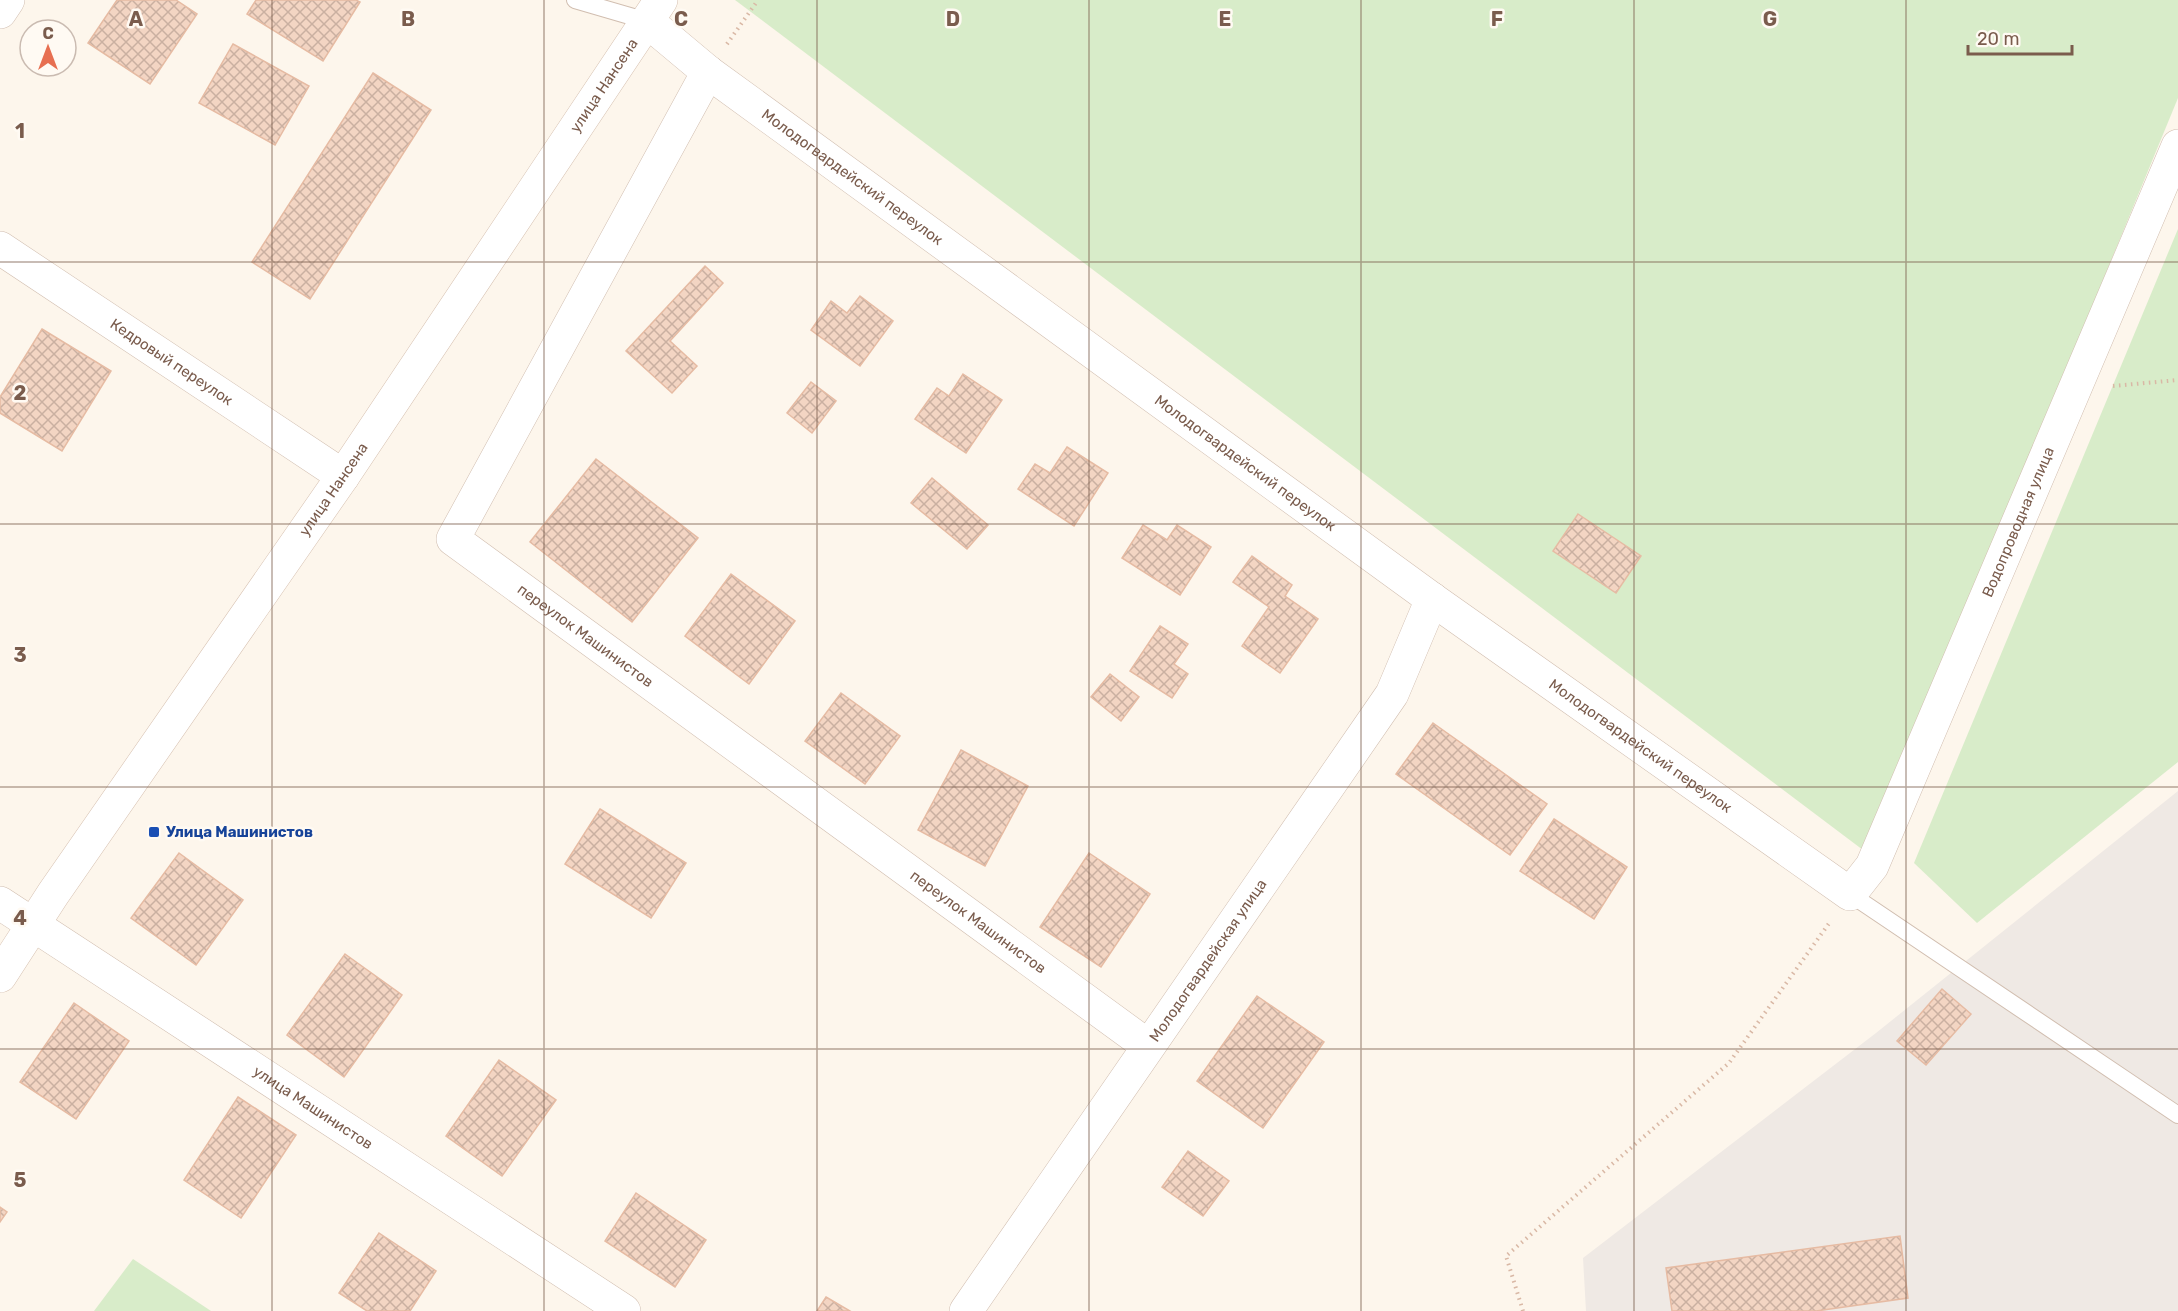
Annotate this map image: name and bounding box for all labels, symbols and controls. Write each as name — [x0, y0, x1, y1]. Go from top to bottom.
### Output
text: A — [129, 7, 144, 31]
text: B — [401, 7, 415, 31]
text: C — [674, 7, 688, 31]
text: D — [946, 7, 960, 31]
text: E — [1219, 7, 1231, 31]
text: F — [1491, 7, 1503, 31]
text: G — [1763, 7, 1777, 31]
north arrow — [18, 18, 78, 78]
scale bar — [1968, 18, 2072, 56]
text: С — [42, 24, 54, 43]
text: 20 m — [1977, 28, 2019, 50]
street label: улица Нансена — [566, 35, 642, 136]
street label: Молодогвардейский переулок — [758, 105, 946, 249]
text: 1 — [15, 119, 25, 143]
street label: Кедровый переулок — [107, 315, 236, 409]
text: 2 — [14, 381, 27, 405]
street label: Молодогвардейский переулок — [1151, 391, 1339, 535]
street label: улица Нансена — [295, 439, 372, 539]
street label: Водопроводная улица — [1978, 444, 2058, 600]
street label: переулок Машинистов — [514, 580, 657, 691]
text: 3 — [13, 643, 27, 667]
street label: Молодогвардейский переулок — [1545, 675, 1735, 817]
place label: Улица Машинистов — [166, 823, 313, 841]
marker: Улица Машинистов — [147, 825, 161, 839]
street label: переулок Машинистов — [907, 867, 1049, 978]
street label: Молодогвардейская улица — [1146, 876, 1270, 1045]
text: 4 — [13, 906, 27, 930]
street label: улица Машинистов — [250, 1062, 376, 1153]
text: 5 — [14, 1168, 27, 1192]

